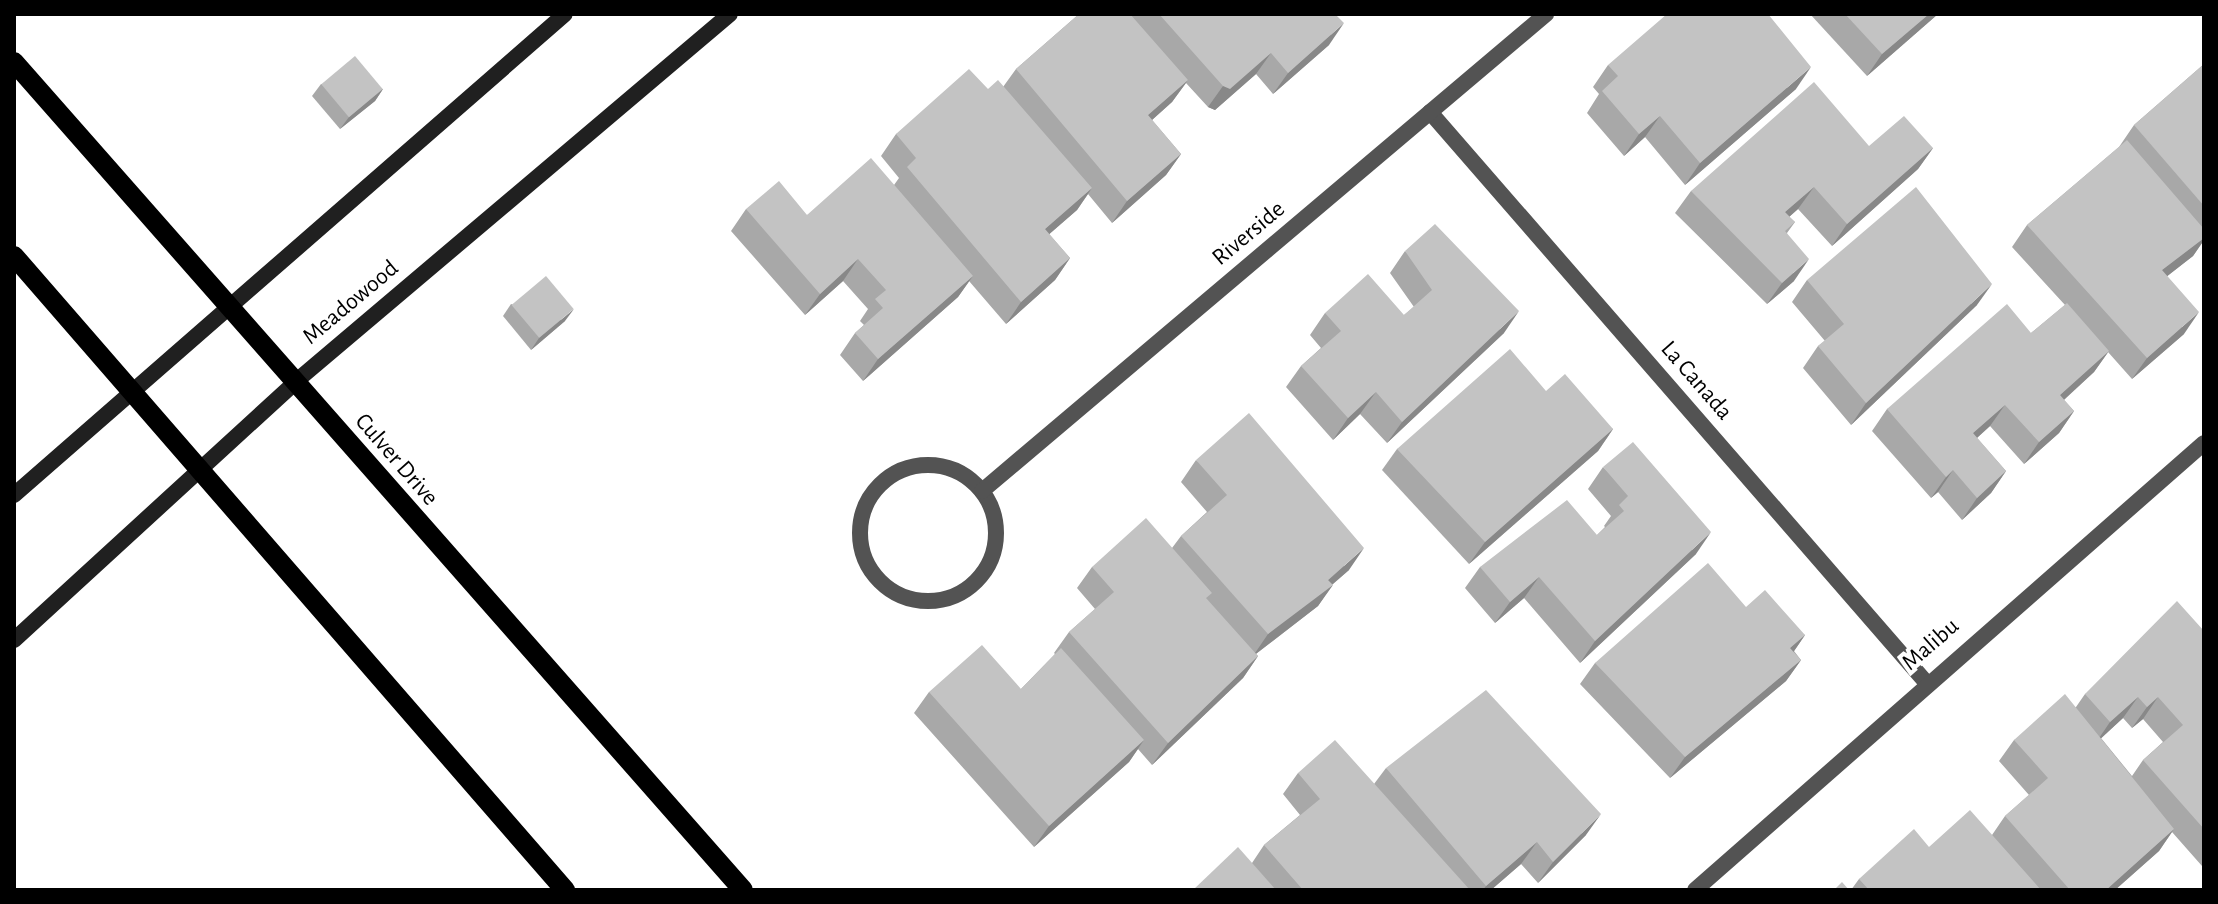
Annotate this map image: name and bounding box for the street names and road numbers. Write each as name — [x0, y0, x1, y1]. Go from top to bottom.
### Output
street label: Riverside — [1207, 195, 1291, 273]
street label: Meadowood — [297, 255, 405, 351]
street label: La Canada — [1654, 336, 1738, 426]
street label: Culver Drive — [348, 408, 444, 512]
street label: Malibu — [1897, 612, 1965, 678]

